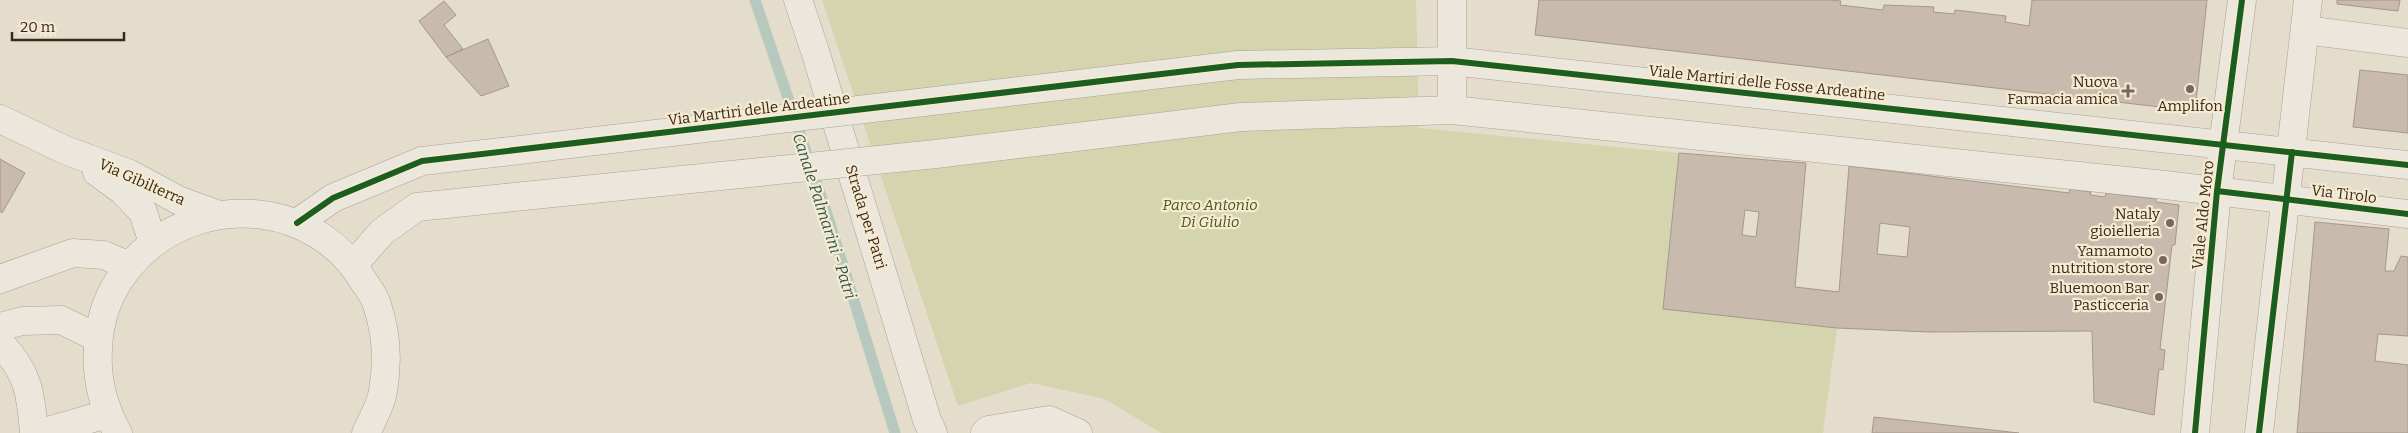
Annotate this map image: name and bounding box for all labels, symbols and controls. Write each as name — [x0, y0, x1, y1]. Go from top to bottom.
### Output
scale bar — [12, 10, 125, 42]
text: 20 m — [20, 18, 56, 36]
street label: Viale Martiri delle Fosse Ardeatine — [1648, 62, 1886, 104]
place label: Nuova Farmacia amica — [2007, 73, 2118, 108]
marker: Amplifon — [2184, 83, 2196, 95]
marker: Nuova Farmacia amica — [2122, 85, 2134, 97]
street label: Via Martiri delle Ardeatine — [667, 89, 851, 129]
place label: Amplifon — [2157, 97, 2223, 115]
water label: Canale Palmarini - Patri — [789, 131, 860, 302]
street label: Via Gibilterra — [96, 155, 188, 209]
street label: Viale Aldo Moro — [2188, 160, 2218, 270]
street label: Strada per Patri — [842, 163, 891, 272]
street label: Via Tirolo — [2310, 181, 2378, 207]
park label: Parco Antonio Di Giulio — [1162, 196, 1258, 231]
place label: Nataly gioielleria — [2090, 205, 2160, 240]
marker: Nataly gioielleria — [2164, 217, 2176, 229]
place label: Yamamoto nutrition store — [2051, 242, 2153, 277]
marker: Yamamoto nutrition store — [2157, 254, 2169, 266]
place label: Bluemoon Bar Pasticceria — [2049, 279, 2149, 314]
marker: Bluemoon Bar Pasticceria — [2153, 291, 2165, 303]

